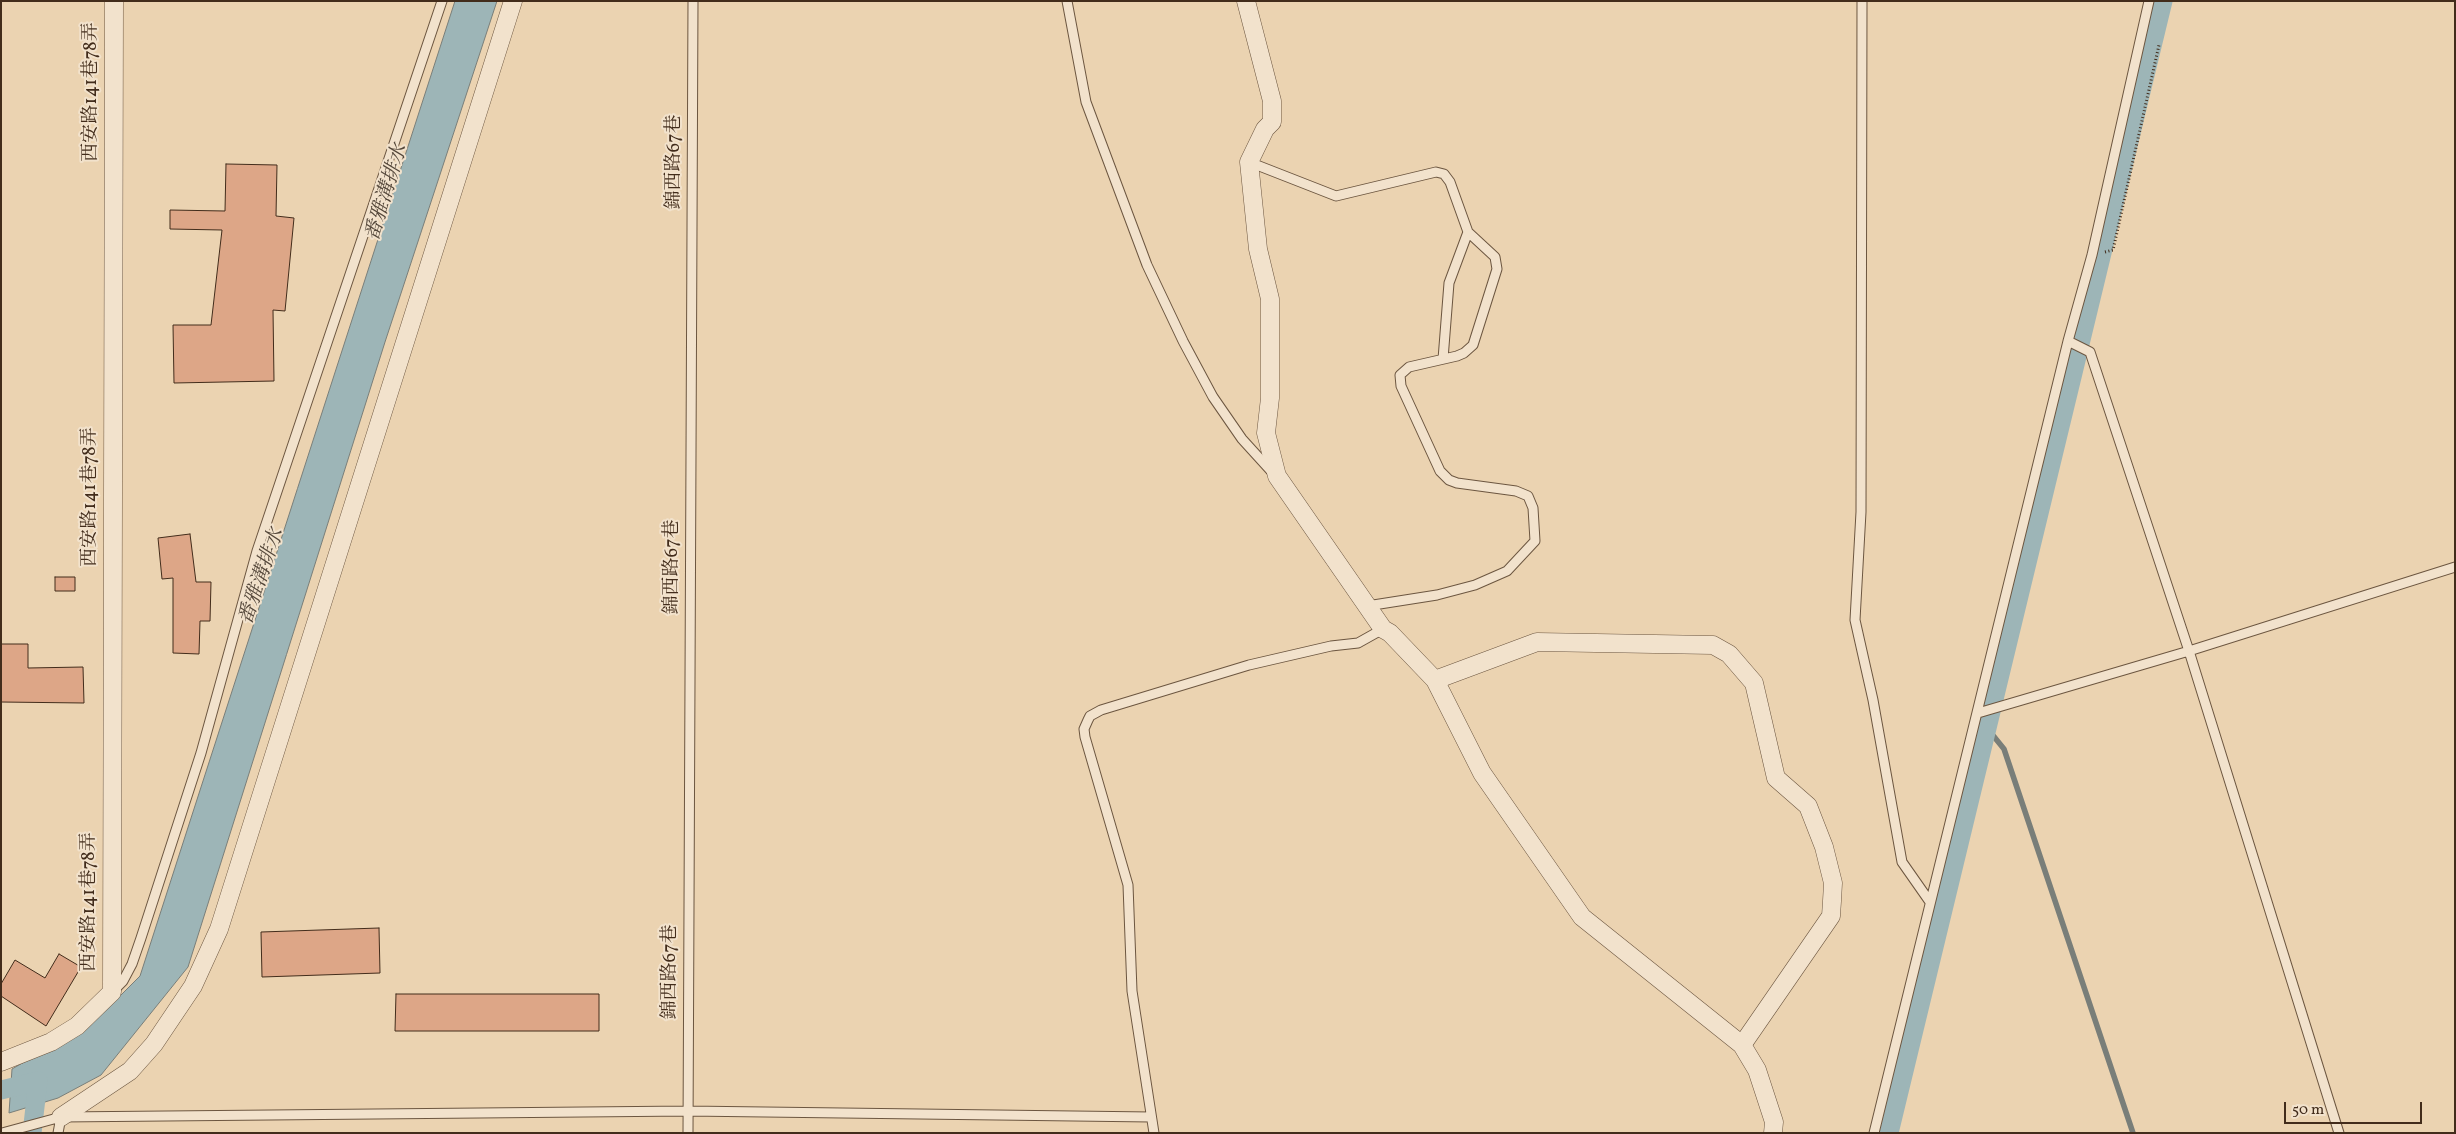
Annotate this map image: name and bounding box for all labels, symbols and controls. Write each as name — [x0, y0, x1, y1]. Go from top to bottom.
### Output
street label: 西安路141巷78弄 — [82, 22, 104, 162]
street label: 錦西路67巷 — [665, 115, 687, 209]
water label: 番雅溝排水 — [362, 142, 414, 244]
street label: 西安路141巷78弄 — [81, 427, 103, 567]
street label: 錦西路67巷 — [663, 520, 685, 614]
water label: 番雅溝排水 — [235, 526, 291, 628]
street label: 西安路141巷78弄 — [80, 832, 102, 972]
street label: 錦西路67巷 — [661, 925, 683, 1019]
scale bar — [2286, 1092, 2424, 1124]
text: 50 m — [2292, 1100, 2324, 1121]

